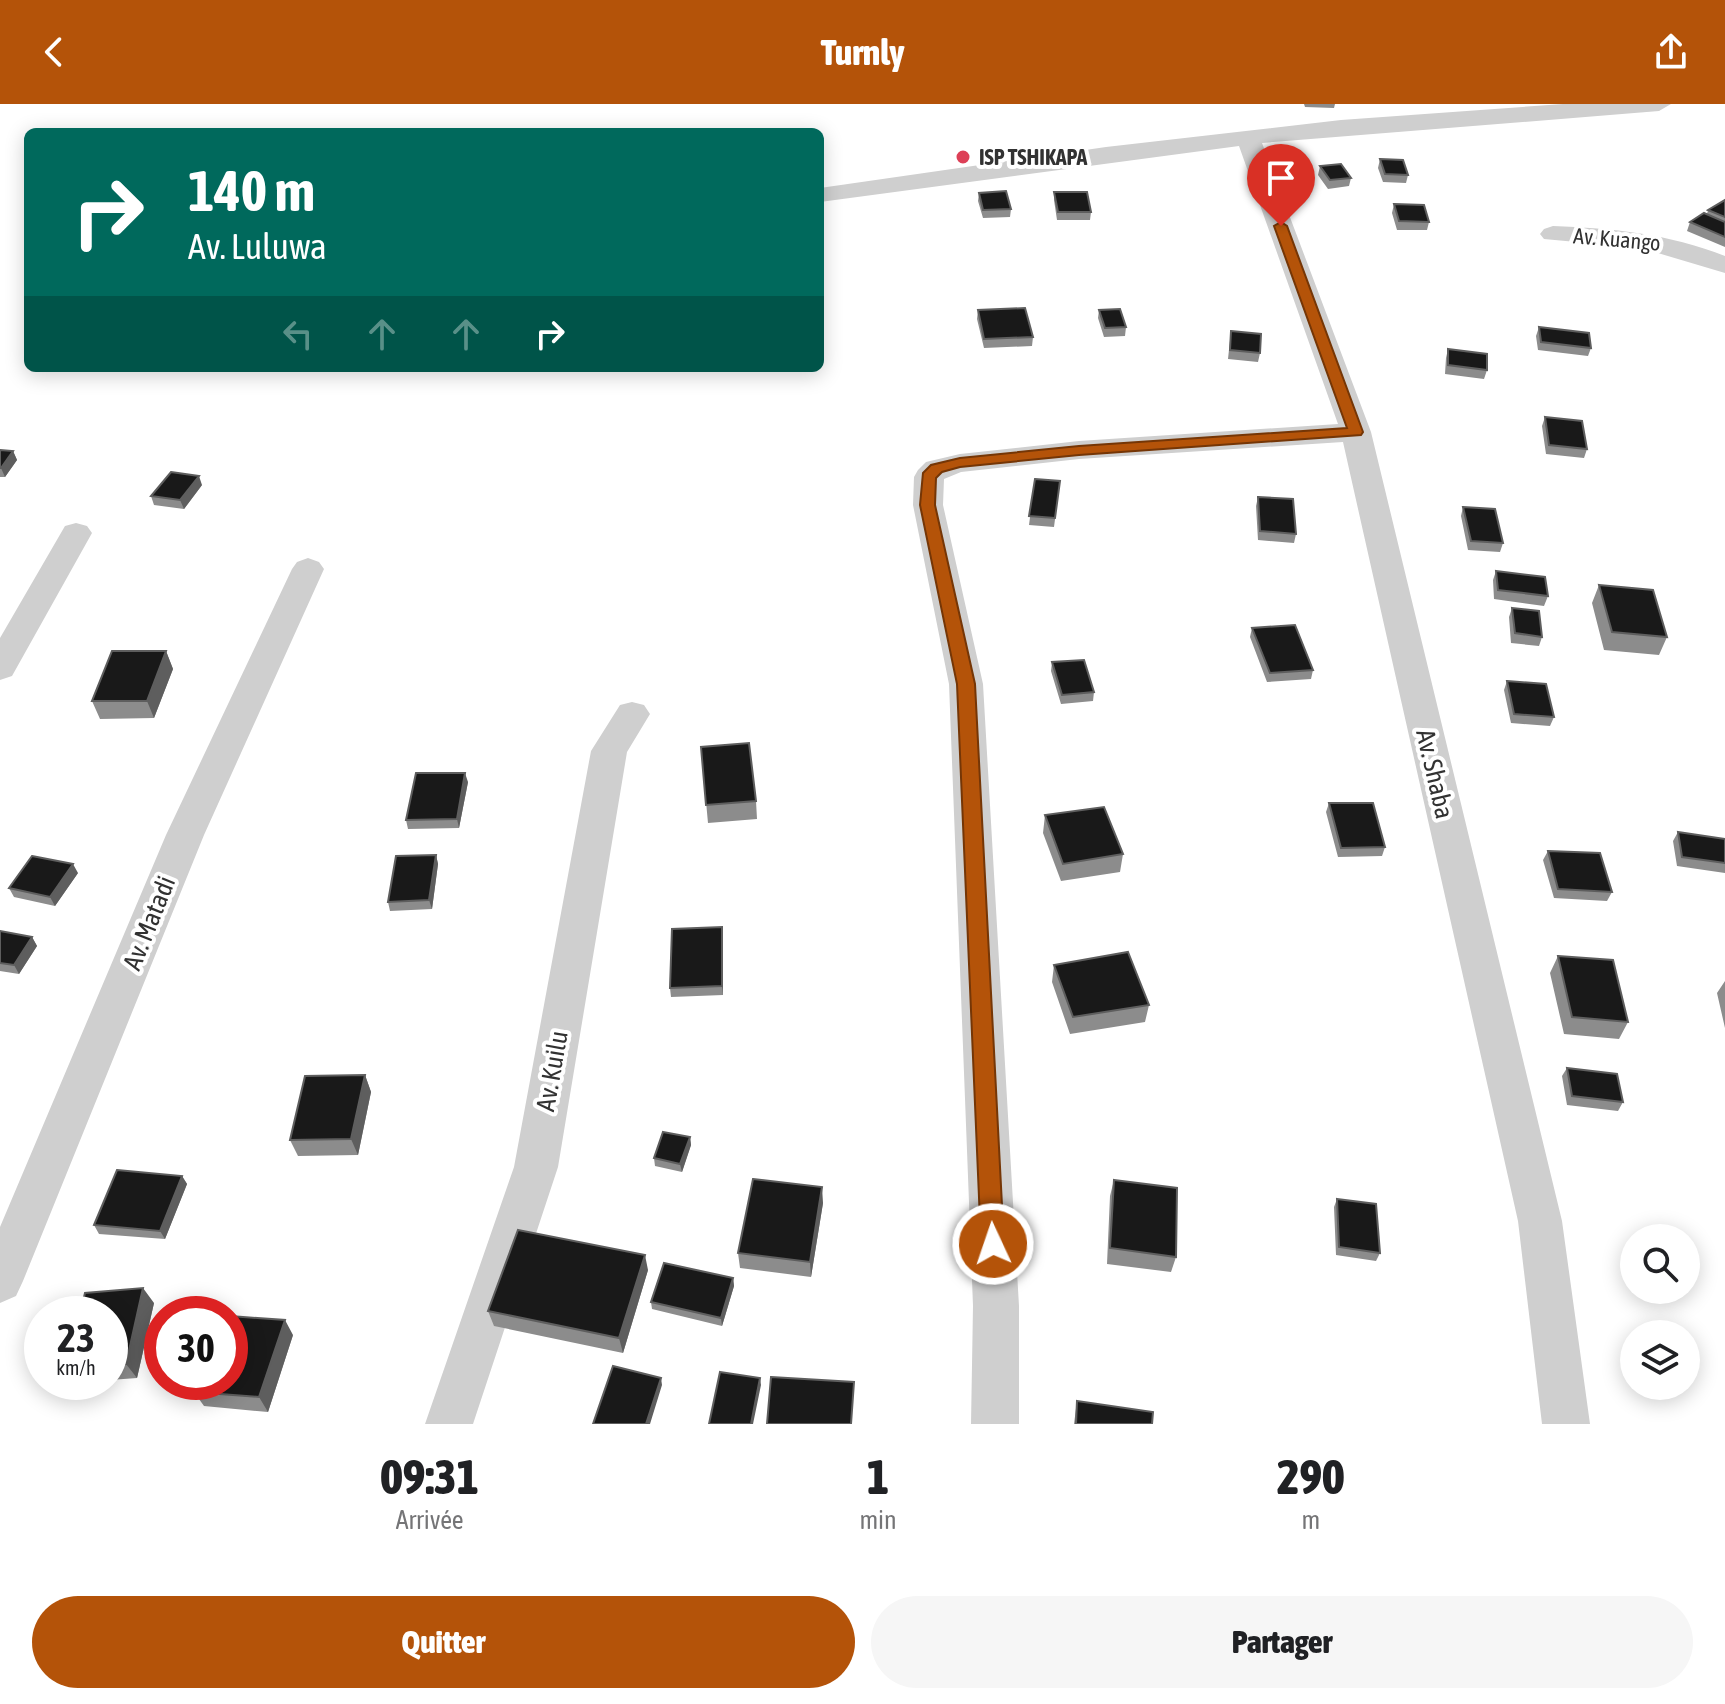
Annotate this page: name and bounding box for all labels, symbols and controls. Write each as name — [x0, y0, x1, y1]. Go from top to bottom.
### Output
icon: back — [32, 30, 76, 74]
icon: share — [1649, 30, 1693, 74]
text: Turnly — [821, 31, 904, 73]
place label: ISP TSHIKAPA — [979, 144, 1087, 170]
pin — [1247, 144, 1315, 226]
marker: ISP TSHIKAPA — [954, 148, 972, 166]
icon: arrive — [1259, 156, 1303, 200]
text: 140 m — [188, 159, 315, 223]
icon: right — [56, 160, 160, 264]
street label: Av. Kuango — [1572, 222, 1662, 256]
text: Av. Luluwa — [188, 225, 327, 267]
icon: left — [276, 312, 320, 356]
icon: ahead — [360, 312, 404, 356]
icon: ahead — [444, 312, 488, 356]
icon: right — [528, 312, 572, 356]
street label: Av. Shaba — [1410, 726, 1460, 822]
street label: Av. Matadi — [117, 872, 181, 974]
street label: Av. Kuilu — [530, 1028, 574, 1114]
position arrow — [951, 1202, 1035, 1286]
map controls — [1620, 1224, 1700, 1400]
button: search — [1620, 1224, 1700, 1304]
speed limit sign: 30 — [144, 1296, 248, 1400]
text: 23 — [57, 1315, 95, 1360]
button: layers — [1620, 1320, 1700, 1400]
text: km/h — [56, 1356, 96, 1379]
text: 09:31 — [380, 1449, 479, 1504]
text: 1 — [867, 1449, 889, 1504]
text: 290 — [1277, 1449, 1345, 1504]
text: Arrivée — [396, 1505, 464, 1535]
text: min — [859, 1505, 897, 1535]
text: m — [1301, 1505, 1320, 1535]
button: Quitter — [32, 1596, 855, 1688]
button: Partager — [871, 1596, 1693, 1688]

